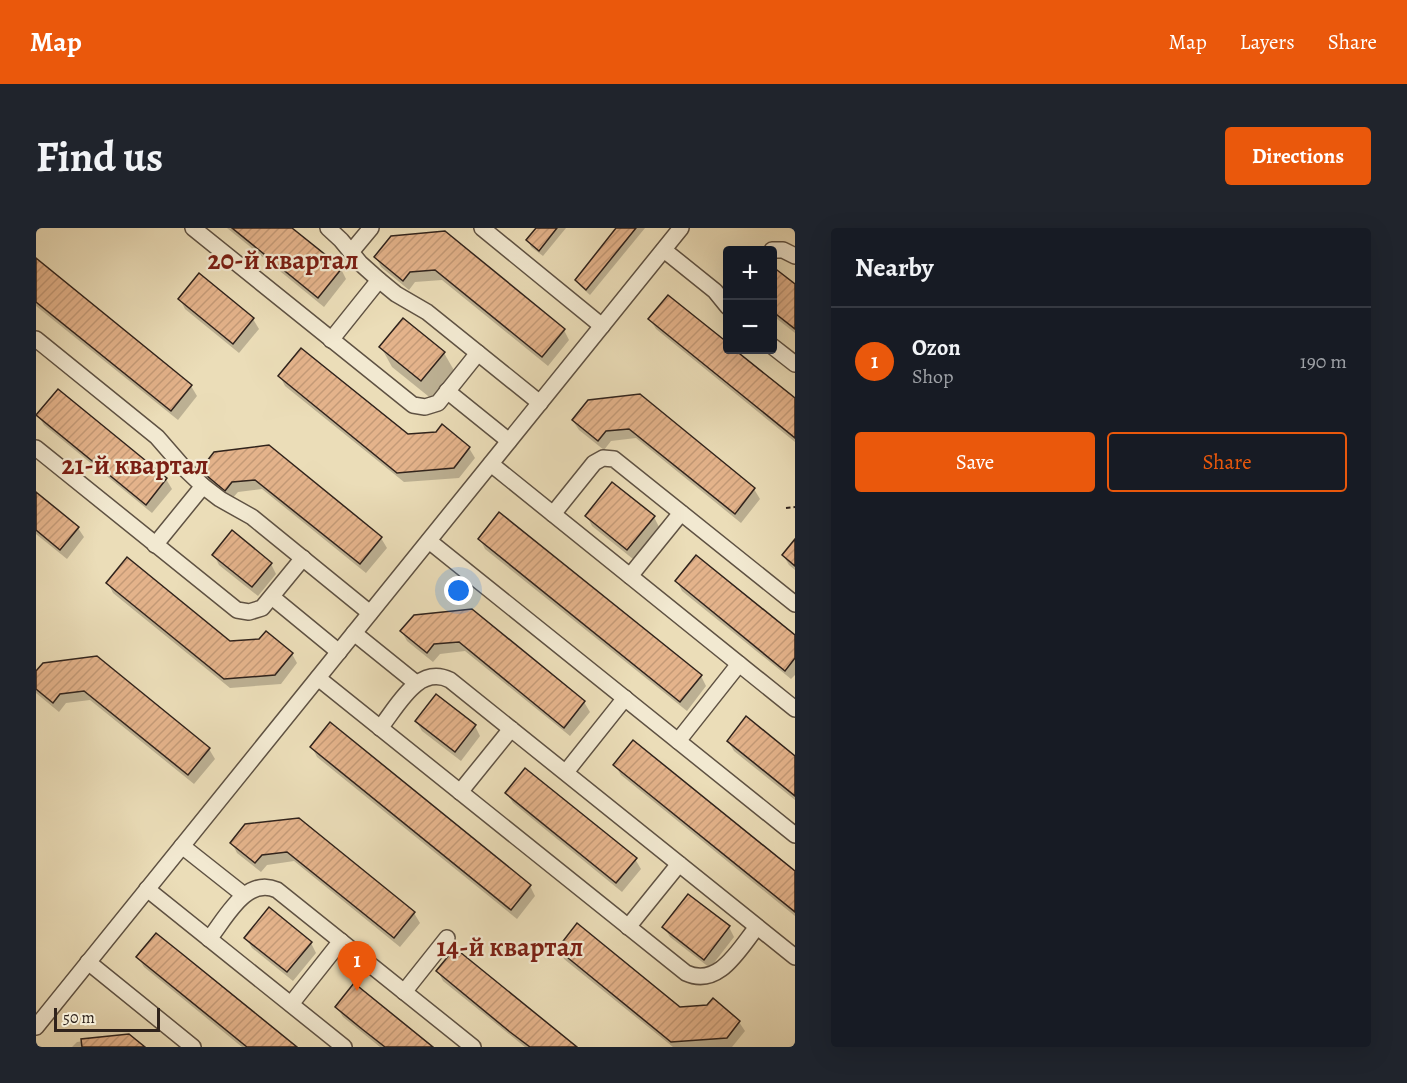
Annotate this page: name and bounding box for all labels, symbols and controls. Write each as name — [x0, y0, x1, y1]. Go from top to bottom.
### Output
text: Map — [30, 23, 82, 61]
text: Map — [1168, 28, 1207, 56]
text: Layers — [1240, 28, 1295, 56]
text: Share — [1328, 28, 1377, 56]
button: Directions — [1225, 127, 1371, 185]
text: Find us — [36, 128, 163, 185]
district label: 20-й квартал — [207, 242, 359, 278]
map controls — [723, 246, 777, 354]
button: + — [723, 246, 777, 300]
text: Nearby — [855, 250, 934, 285]
button: − — [723, 300, 777, 354]
text: Ozon — [912, 333, 961, 363]
text: 1 — [871, 348, 878, 375]
text: 190 m — [1300, 348, 1347, 375]
text: Shop — [912, 363, 954, 390]
button: Save — [855, 432, 1095, 492]
button: Share — [1107, 432, 1347, 492]
district label: 21-й квартал — [61, 447, 209, 483]
your location — [444, 576, 473, 605]
district label: 14-й квартал — [437, 929, 583, 965]
pin: 1 — [338, 942, 376, 991]
scale bar — [54, 1005, 160, 1032]
text: 50 m — [63, 1007, 95, 1029]

